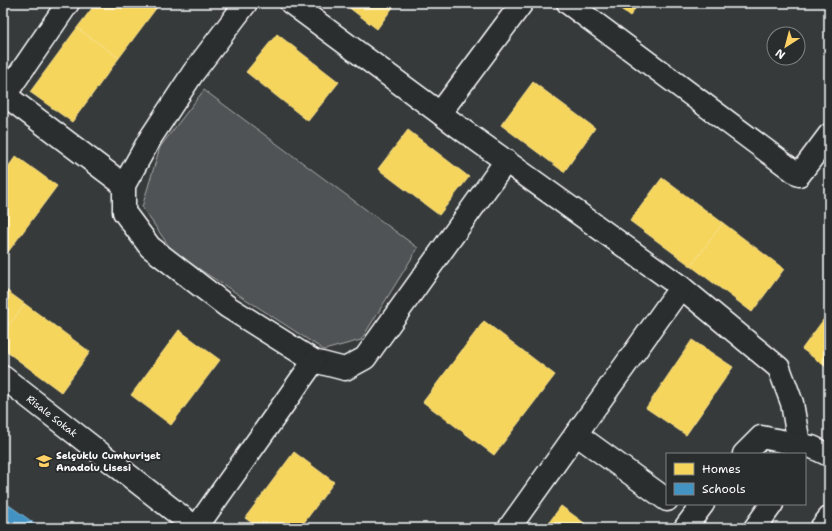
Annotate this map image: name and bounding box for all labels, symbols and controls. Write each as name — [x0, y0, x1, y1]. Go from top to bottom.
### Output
north arrow — [766, 26, 806, 66]
text: N — [772, 45, 788, 62]
street label: Risale Sokak — [24, 392, 80, 440]
place label: Selçuklu Cumhuriyet Anadolu Lisesi — [56, 449, 161, 474]
school or university icon: Selçuklu Cumhuriyet Anadolu Lisesi — [35, 452, 53, 470]
legend — [666, 453, 806, 505]
text: Homes — [702, 461, 741, 477]
text: Schools — [702, 481, 746, 497]

